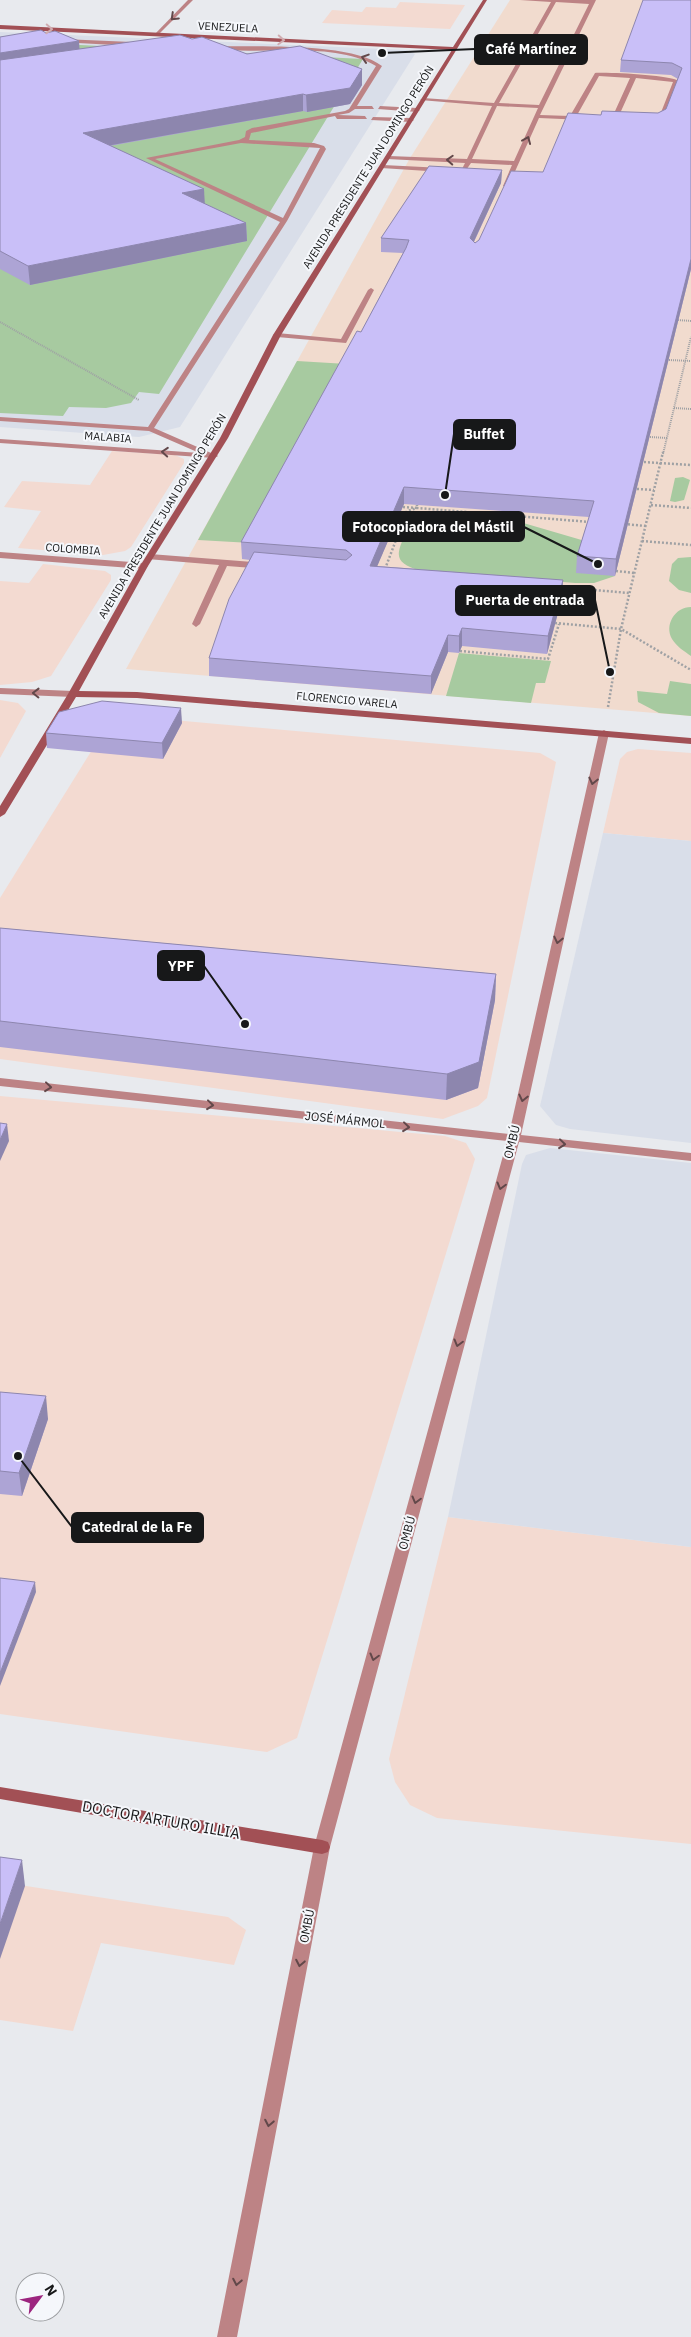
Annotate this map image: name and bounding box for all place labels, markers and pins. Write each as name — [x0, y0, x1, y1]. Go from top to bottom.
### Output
callout: Café Martínez — [475, 35, 587, 64]
callout: Buffet — [454, 420, 515, 449]
callout: Fotocopiadora del Mástil — [343, 512, 524, 541]
callout: Puerta de entrada — [456, 586, 595, 615]
callout: YPF — [158, 951, 204, 980]
callout: Catedral de la Fe — [72, 1513, 203, 1542]

